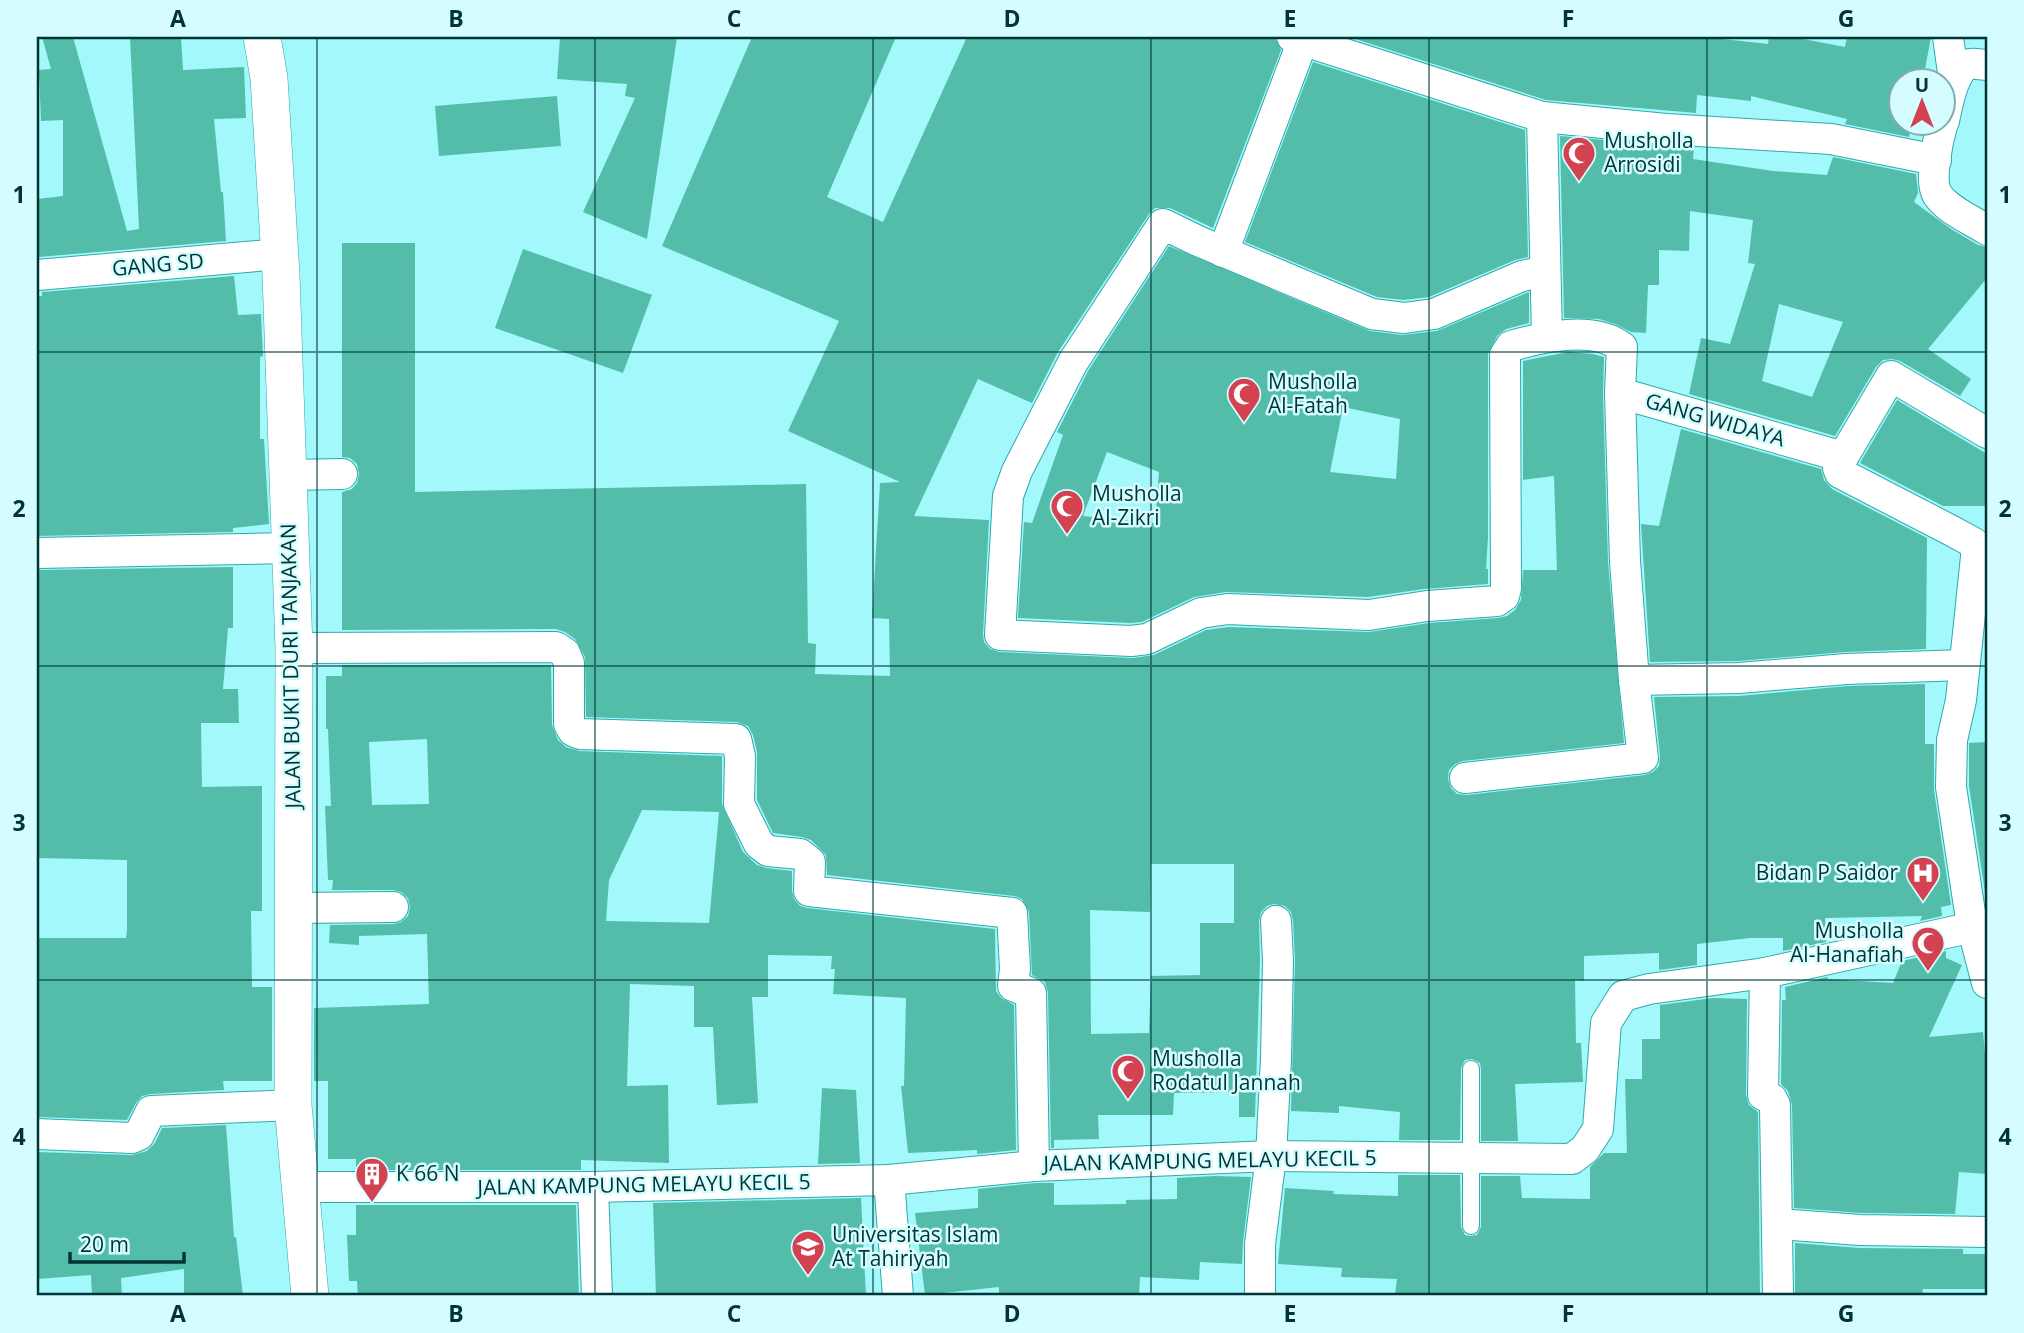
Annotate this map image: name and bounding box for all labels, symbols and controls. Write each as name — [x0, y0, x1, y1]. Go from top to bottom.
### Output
text: A — [170, 2, 186, 34]
text: B — [448, 2, 464, 34]
text: C — [727, 2, 741, 34]
text: D — [1003, 2, 1021, 34]
text: E — [1284, 2, 1296, 34]
text: F — [1562, 2, 1574, 34]
text: G — [1838, 2, 1854, 34]
north arrow — [1888, 66, 1958, 136]
text: U — [1915, 72, 1929, 98]
place label: Musholla Arrosidi — [1604, 126, 1694, 178]
mosque icon: Musholla Arrosidi — [1560, 134, 1598, 183]
text: 1 — [12, 178, 26, 210]
text: 1 — [1998, 178, 2012, 210]
street label: GANG SD — [111, 246, 205, 282]
place label: Musholla Al-Fatah — [1268, 367, 1358, 419]
mosque icon: Musholla Al-Fatah — [1225, 375, 1263, 424]
street label: GANG WIDAYA — [1642, 386, 1789, 453]
place label: Musholla Al-Zikri — [1092, 479, 1182, 531]
mosque icon: Musholla Al-Zikri — [1048, 487, 1086, 536]
text: 2 — [12, 492, 26, 524]
text: 2 — [1998, 492, 2012, 524]
street label: JALAN BUKIT DURI TANJAKAN — [274, 523, 307, 811]
text: 3 — [12, 806, 26, 838]
text: 3 — [1998, 806, 2012, 838]
hospital icon: Bidan P Saidor — [1904, 854, 1942, 903]
place label: Bidan P Saidor — [1756, 858, 1898, 886]
place label: Musholla Al-Hanafiah — [1790, 916, 1904, 968]
mosque icon: Musholla Al-Hanafiah — [1909, 924, 1947, 973]
place label: Musholla Rodatul Jannah — [1152, 1044, 1301, 1096]
mosque icon: Musholla Rodatul Jannah — [1109, 1052, 1147, 1101]
text: 4 — [12, 1120, 26, 1152]
text: 4 — [1998, 1120, 2012, 1152]
street label: JALAN KAMPUNG MELAYU KECIL 5 — [1041, 1143, 1377, 1177]
building icon: K 66 N — [353, 1155, 391, 1204]
place label: K 66 N — [396, 1159, 460, 1187]
street label: JALAN KAMPUNG MELAYU KECIL 5 — [475, 1167, 811, 1201]
place label: Universitas Islam At Tahiriyah — [832, 1220, 999, 1272]
scale bar — [70, 1221, 184, 1265]
school or university icon: Universitas Islam At Tahiriyah — [789, 1228, 827, 1277]
text: 20 m — [80, 1230, 129, 1258]
text: A — [170, 1297, 186, 1329]
text: B — [448, 1297, 464, 1329]
text: C — [727, 1297, 741, 1329]
text: D — [1003, 1297, 1021, 1329]
text: E — [1284, 1297, 1296, 1329]
text: F — [1562, 1297, 1574, 1329]
text: G — [1838, 1297, 1854, 1329]

